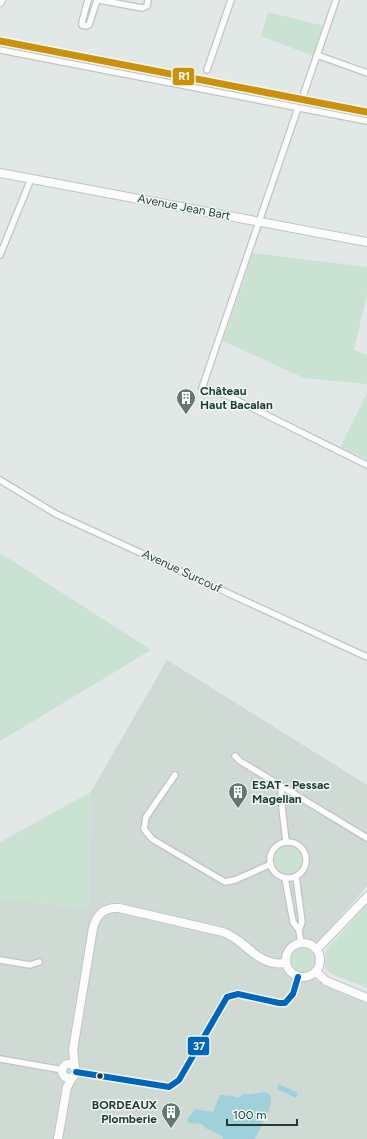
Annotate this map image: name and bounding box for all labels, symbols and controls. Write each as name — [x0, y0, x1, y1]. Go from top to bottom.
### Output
line badge: R1 — [172, 67, 195, 86]
text: R1 — [178, 70, 190, 83]
street label: Avenue Jean Bart — [136, 191, 232, 223]
place label: Château Haut Bacalan — [200, 384, 273, 412]
building icon: Château Haut Bacalan — [175, 387, 197, 415]
street label: Avenue Surcouf — [140, 546, 225, 596]
place label: ESAT - Pessac Magellan — [252, 778, 330, 806]
building icon: ESAT - Pessac Magellan — [227, 781, 249, 809]
line badge: 37 — [187, 1036, 210, 1056]
text: 37 — [193, 1040, 205, 1053]
unlabelled marker — [95, 1071, 105, 1081]
place label: BORDEAUX Plomberie — [92, 1098, 158, 1126]
building icon: BORDEAUX Plomberie — [160, 1101, 182, 1129]
scale bar — [227, 1101, 297, 1127]
text: 100 m — [233, 1108, 267, 1122]

